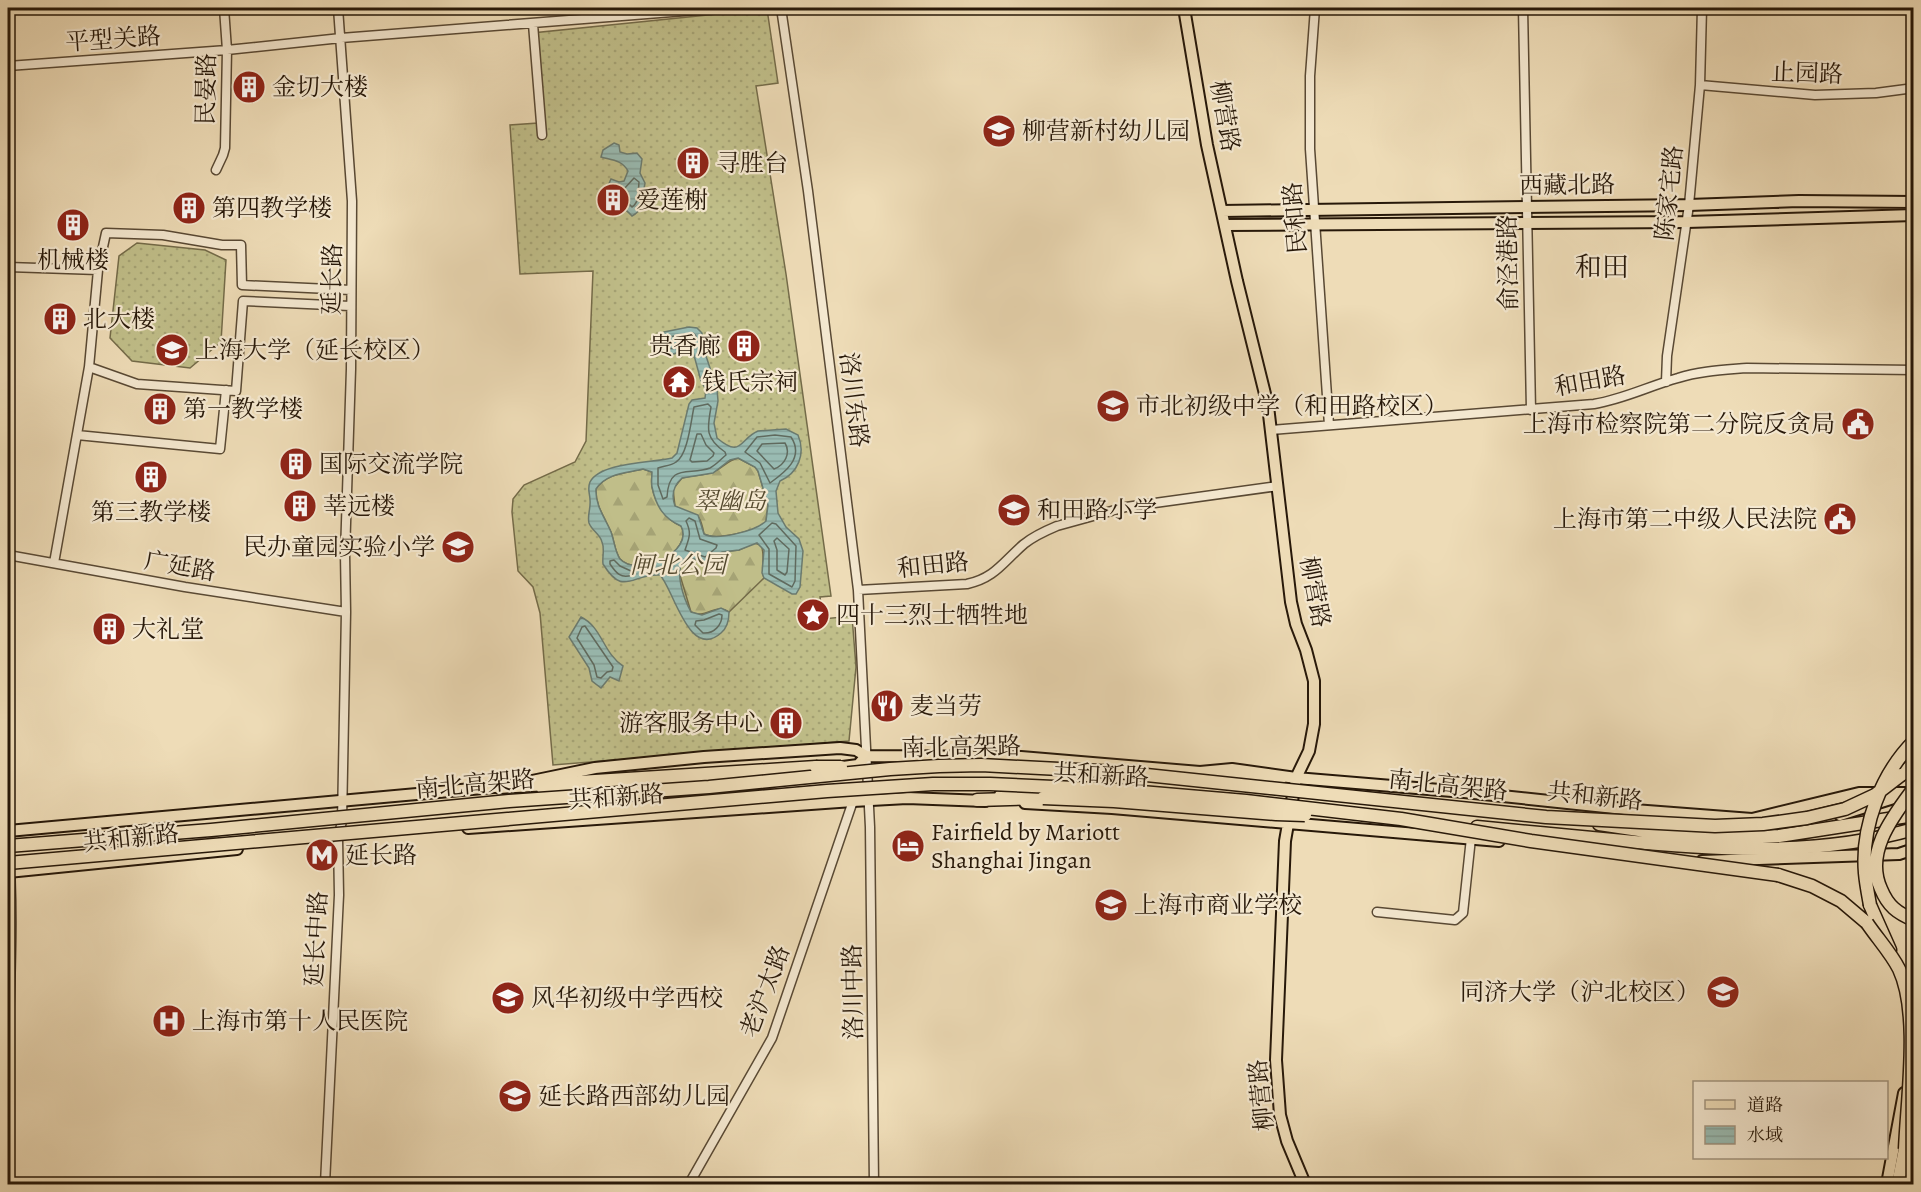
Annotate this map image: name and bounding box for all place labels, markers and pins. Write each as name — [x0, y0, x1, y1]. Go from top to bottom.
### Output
building icon: 金切大楼 — [231, 69, 267, 105]
place label: 金切大楼 — [272, 71, 368, 103]
school or university icon: 柳营新村幼儿园 — [981, 113, 1017, 149]
place label: 柳营新村幼儿园 — [1022, 115, 1190, 147]
building icon: 寻胜台 — [675, 145, 711, 181]
place label: 寻胜台 — [716, 147, 788, 179]
building icon: 爱莲榭 — [595, 182, 631, 218]
place label: 爱莲榭 — [636, 184, 708, 216]
building icon: 第四教学楼 — [171, 190, 207, 226]
place label: 第四教学楼 — [212, 192, 332, 224]
building icon: 机械楼 — [55, 207, 91, 243]
place label: 机械楼 — [37, 244, 109, 276]
building icon: 北大楼 — [42, 301, 78, 337]
place label: 北大楼 — [83, 303, 155, 335]
building icon: 贵香廊 — [726, 328, 762, 364]
place label: 贵香廊 — [649, 330, 721, 362]
school or university icon: 上海大学（延长校区） — [154, 332, 190, 368]
place label: 上海大学（延长校区） — [195, 334, 435, 366]
temple icon: 钱氏宗祠 — [661, 364, 697, 400]
place label: 钱氏宗祠 — [702, 366, 798, 398]
school or university icon: 市北初级中学（和田路校区） — [1095, 388, 1131, 424]
place label: 市北初级中学（和田路校区） — [1136, 390, 1448, 422]
building icon: 第一教学楼 — [142, 391, 178, 427]
place label: 第一教学楼 — [183, 393, 303, 425]
public building icon: 上海市检察院第二分院反贪局 — [1840, 406, 1876, 442]
place label: 上海市检察院第二分院反贪局 — [1523, 408, 1835, 440]
building icon: 国际交流学院 — [278, 446, 314, 482]
place label: 国际交流学院 — [319, 448, 463, 480]
building icon: 第三教学楼 — [133, 459, 169, 495]
building icon: 莘远楼 — [282, 488, 318, 524]
place label: 莘远楼 — [323, 490, 395, 522]
school or university icon: 和田路小学 — [996, 492, 1032, 528]
place label: 和田路小学 — [1037, 494, 1157, 526]
place label: 第三教学楼 — [91, 496, 211, 528]
public building icon: 上海市第二中级人民法院 — [1822, 501, 1858, 537]
place label: 上海市第二中级人民法院 — [1553, 503, 1817, 535]
school or university icon: 民办童园实验小学 — [440, 529, 476, 565]
place label: 民办童园实验小学 — [243, 531, 435, 563]
place icon: 四十三烈士牺牲地 — [795, 597, 831, 633]
place label: 四十三烈士牺牲地 — [836, 599, 1028, 631]
building icon: 大礼堂 — [91, 611, 127, 647]
place label: 大礼堂 — [132, 613, 204, 645]
restaurant icon: 麦当劳 — [869, 688, 905, 724]
place label: 麦当劳 — [910, 690, 982, 722]
building icon: 游客服务中心 — [768, 705, 804, 741]
place label: 游客服务中心 — [619, 707, 763, 739]
place label: Fairfield by Mariott Shanghai Jingan — [931, 816, 1120, 876]
hotel icon: Fairfield by Mariott Shanghai Jingan — [890, 828, 926, 864]
metro station icon: 延长路 — [304, 837, 340, 873]
place label: 延长路 — [345, 839, 417, 871]
school or university icon: 上海市商业学校 — [1093, 887, 1129, 923]
place label: 上海市商业学校 — [1134, 889, 1302, 921]
school or university icon: 同济大学（沪北校区） — [1705, 974, 1741, 1010]
place label: 同济大学（沪北校区） — [1460, 976, 1700, 1008]
school or university icon: 风华初级中学西校 — [490, 980, 526, 1016]
place label: 风华初级中学西校 — [531, 982, 723, 1014]
hospital icon: 上海市第十人民医院 — [151, 1003, 187, 1039]
place label: 上海市第十人民医院 — [192, 1005, 408, 1037]
school or university icon: 延长路西部幼儿园 — [497, 1078, 533, 1114]
place label: 延长路西部幼儿园 — [538, 1080, 730, 1112]

